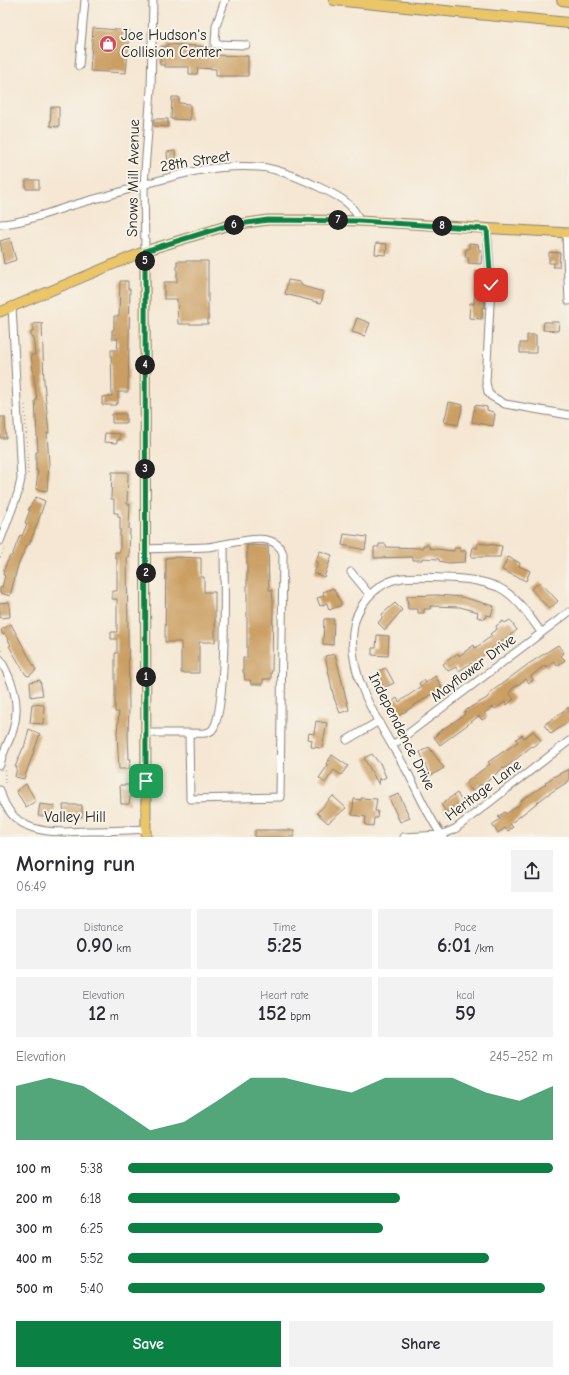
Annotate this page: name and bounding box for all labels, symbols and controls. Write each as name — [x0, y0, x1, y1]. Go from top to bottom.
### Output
place label: Joe Hudson's Collision Center — [121, 26, 221, 61]
shop icon: Joe Hudson's Collision Center — [98, 34, 118, 54]
street label: Snows Mill Avenue — [123, 118, 143, 237]
street label: 28th Street — [159, 146, 232, 175]
pin: 7 — [328, 210, 348, 230]
text: 7 — [336, 213, 340, 226]
pin: 6 — [224, 215, 244, 235]
pin: 8 — [432, 216, 452, 236]
text: 6 — [231, 218, 237, 231]
text: 8 — [439, 219, 445, 232]
pin: 5 — [135, 251, 155, 271]
text: 5 — [142, 254, 148, 267]
pin — [474, 268, 508, 302]
icon: check — [480, 274, 502, 296]
pin: 4 — [135, 355, 155, 375]
text: 4 — [142, 358, 148, 371]
pin: 3 — [135, 459, 155, 479]
text: 3 — [142, 462, 148, 475]
pin: 2 — [136, 563, 156, 583]
text: 2 — [143, 566, 149, 579]
street label: Mayflower Drive — [427, 630, 519, 706]
pin: 1 — [136, 667, 156, 687]
street label: Independence Drive — [365, 669, 440, 793]
text: 1 — [144, 670, 148, 683]
street label: Heritage Lane — [441, 755, 525, 824]
pin — [129, 764, 163, 798]
icon: arrive — [135, 770, 157, 792]
street label: Valley Hill — [44, 808, 106, 826]
button: share — [511, 850, 553, 892]
text: Morning run — [16, 851, 135, 877]
text: 06:49 — [16, 879, 47, 894]
text: Distance — [84, 921, 123, 934]
text: Time — [273, 921, 296, 934]
text: Pace — [454, 921, 477, 934]
text: 0.90 — [76, 934, 113, 957]
text: 5:25 — [267, 934, 302, 957]
text: 6:01 — [437, 934, 471, 957]
text: km — [113, 942, 131, 955]
text: /km — [471, 942, 494, 955]
text: Elevation — [82, 989, 125, 1002]
text: Heart rate — [260, 989, 309, 1002]
text: kcal — [456, 989, 475, 1002]
text: 12 — [88, 1002, 106, 1025]
text: 152 — [258, 1002, 286, 1025]
text: 59 — [455, 1002, 476, 1025]
text: m — [106, 1010, 119, 1023]
text: bpm — [286, 1010, 311, 1023]
text: Elevation — [16, 1049, 66, 1064]
text: 245–252 m — [489, 1049, 553, 1064]
text: 100 m — [16, 1161, 51, 1176]
text: 5:38 — [80, 1161, 103, 1176]
text: 200 m — [16, 1191, 52, 1206]
text: 6:18 — [80, 1191, 101, 1206]
text: 300 m — [16, 1221, 52, 1236]
text: 6:25 — [80, 1221, 103, 1236]
text: 400 m — [16, 1251, 52, 1266]
text: 5:52 — [80, 1251, 103, 1266]
text: 500 m — [16, 1281, 53, 1296]
text: 5:40 — [80, 1281, 104, 1296]
button: Save — [16, 1321, 281, 1367]
button: Share — [289, 1321, 553, 1367]

